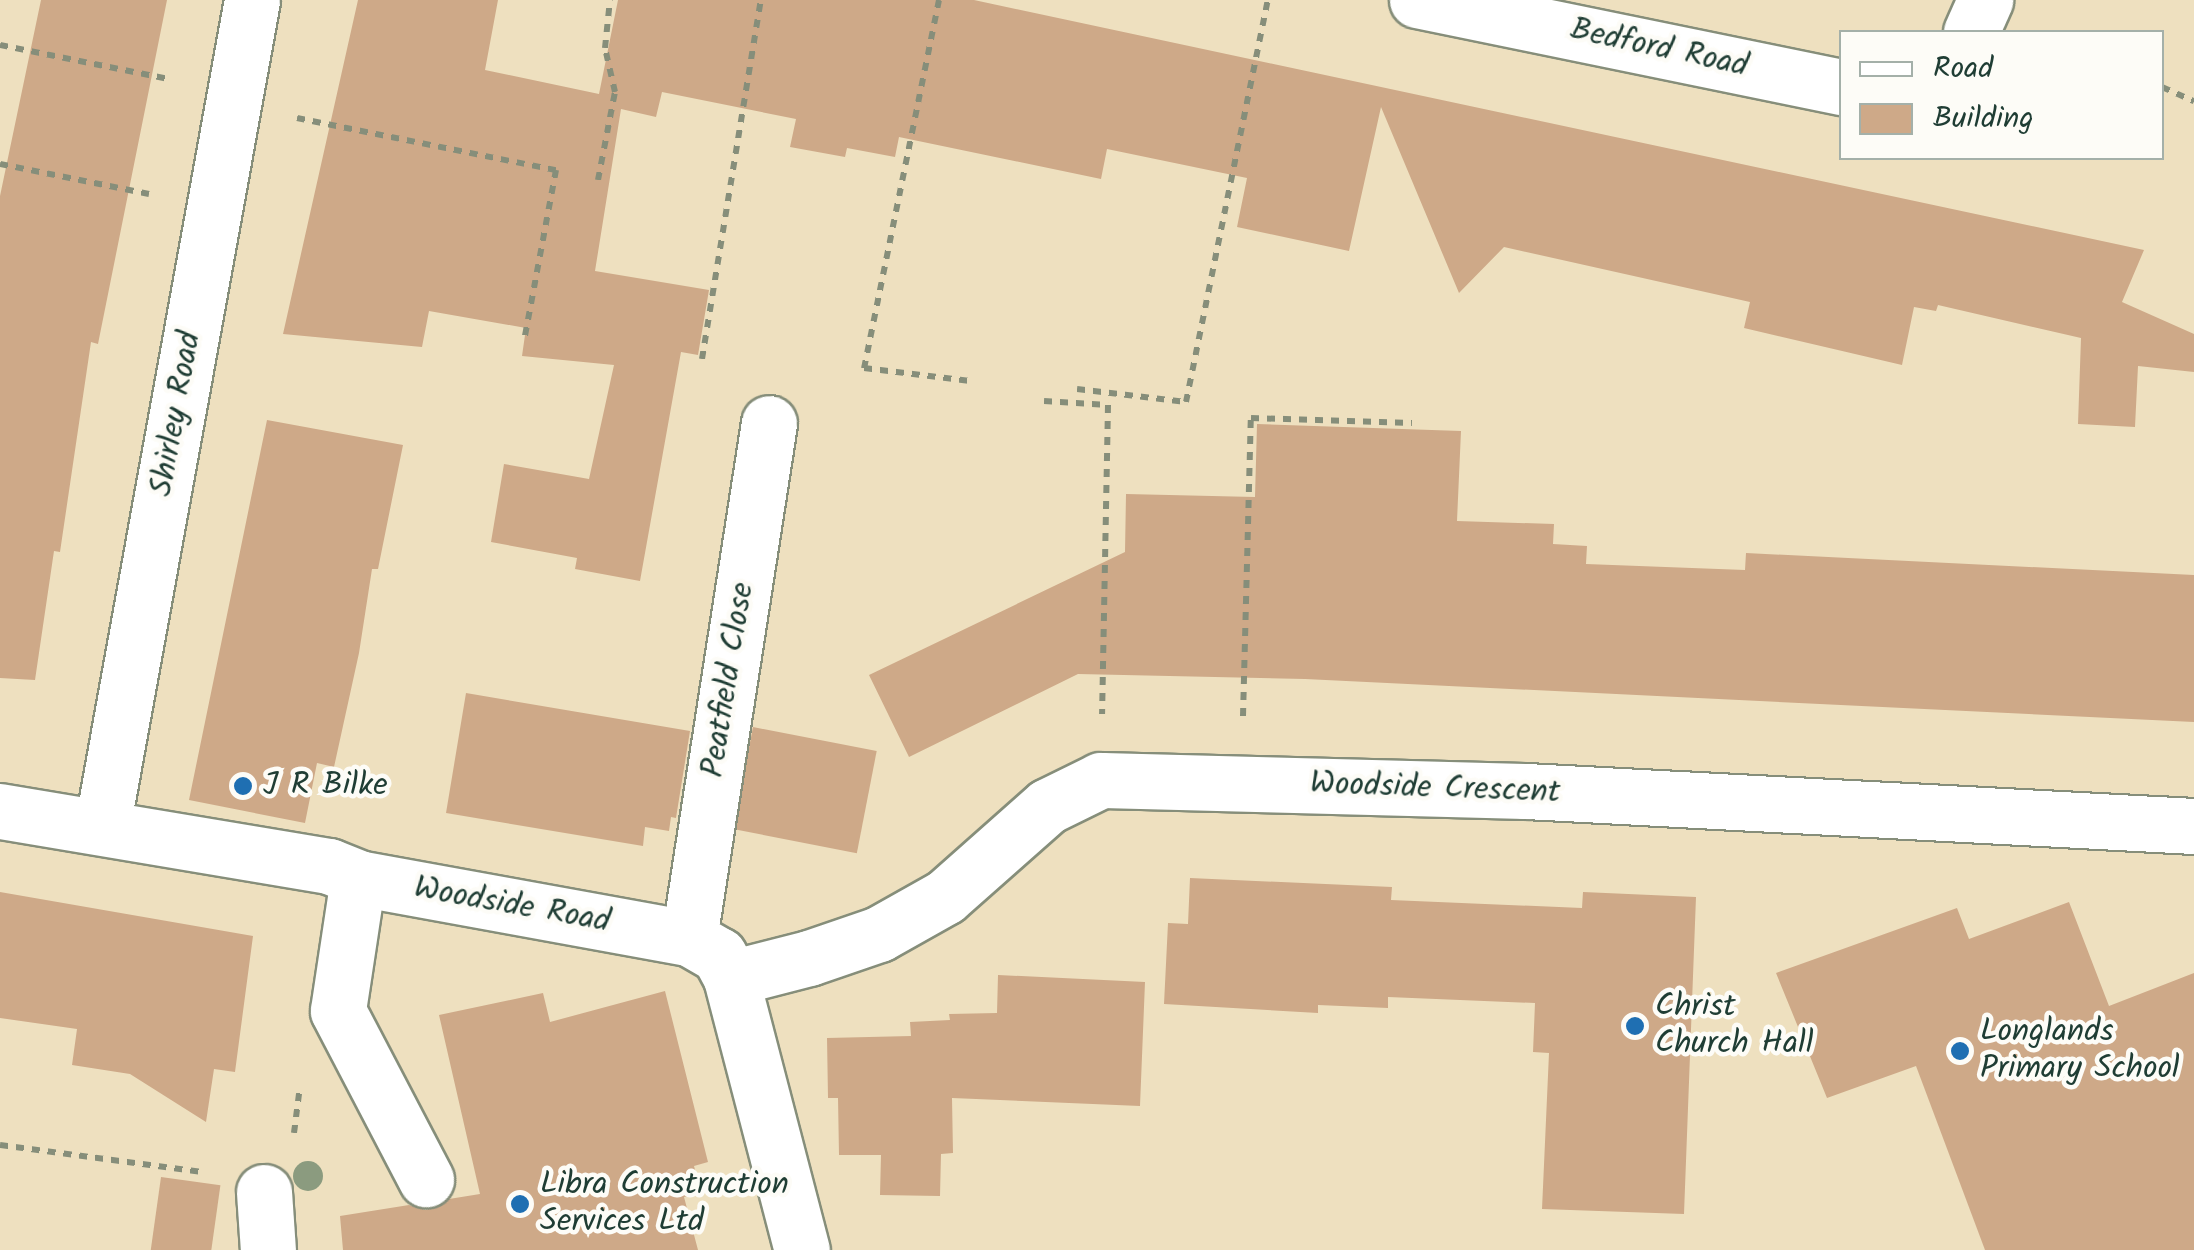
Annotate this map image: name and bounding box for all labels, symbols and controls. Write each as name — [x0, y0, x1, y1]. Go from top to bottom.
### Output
street label: Bedford Road — [1567, 11, 1751, 87]
legend — [1839, 30, 2164, 160]
text: Road — [1933, 45, 1993, 93]
text: Building — [1933, 95, 2033, 143]
street label: Shirley Road — [144, 329, 210, 499]
street label: Peatfield Close — [695, 580, 763, 780]
street label: Woodside Crescent — [1309, 765, 1561, 813]
place label: J R Bilke — [263, 767, 388, 805]
marker: J R Bilke — [232, 775, 254, 797]
street label: Woodside Road — [411, 870, 613, 942]
place label: Christ Church Hall — [1655, 989, 1814, 1064]
place label: Longlands Primary School — [1980, 1014, 2180, 1089]
marker: Christ Church Hall — [1624, 1015, 1646, 1037]
marker: Longlands Primary School — [1949, 1040, 1971, 1062]
place label: Libra Construction Services Ltd — [540, 1167, 789, 1242]
marker: Libra Construction Services Ltd — [509, 1193, 531, 1215]

